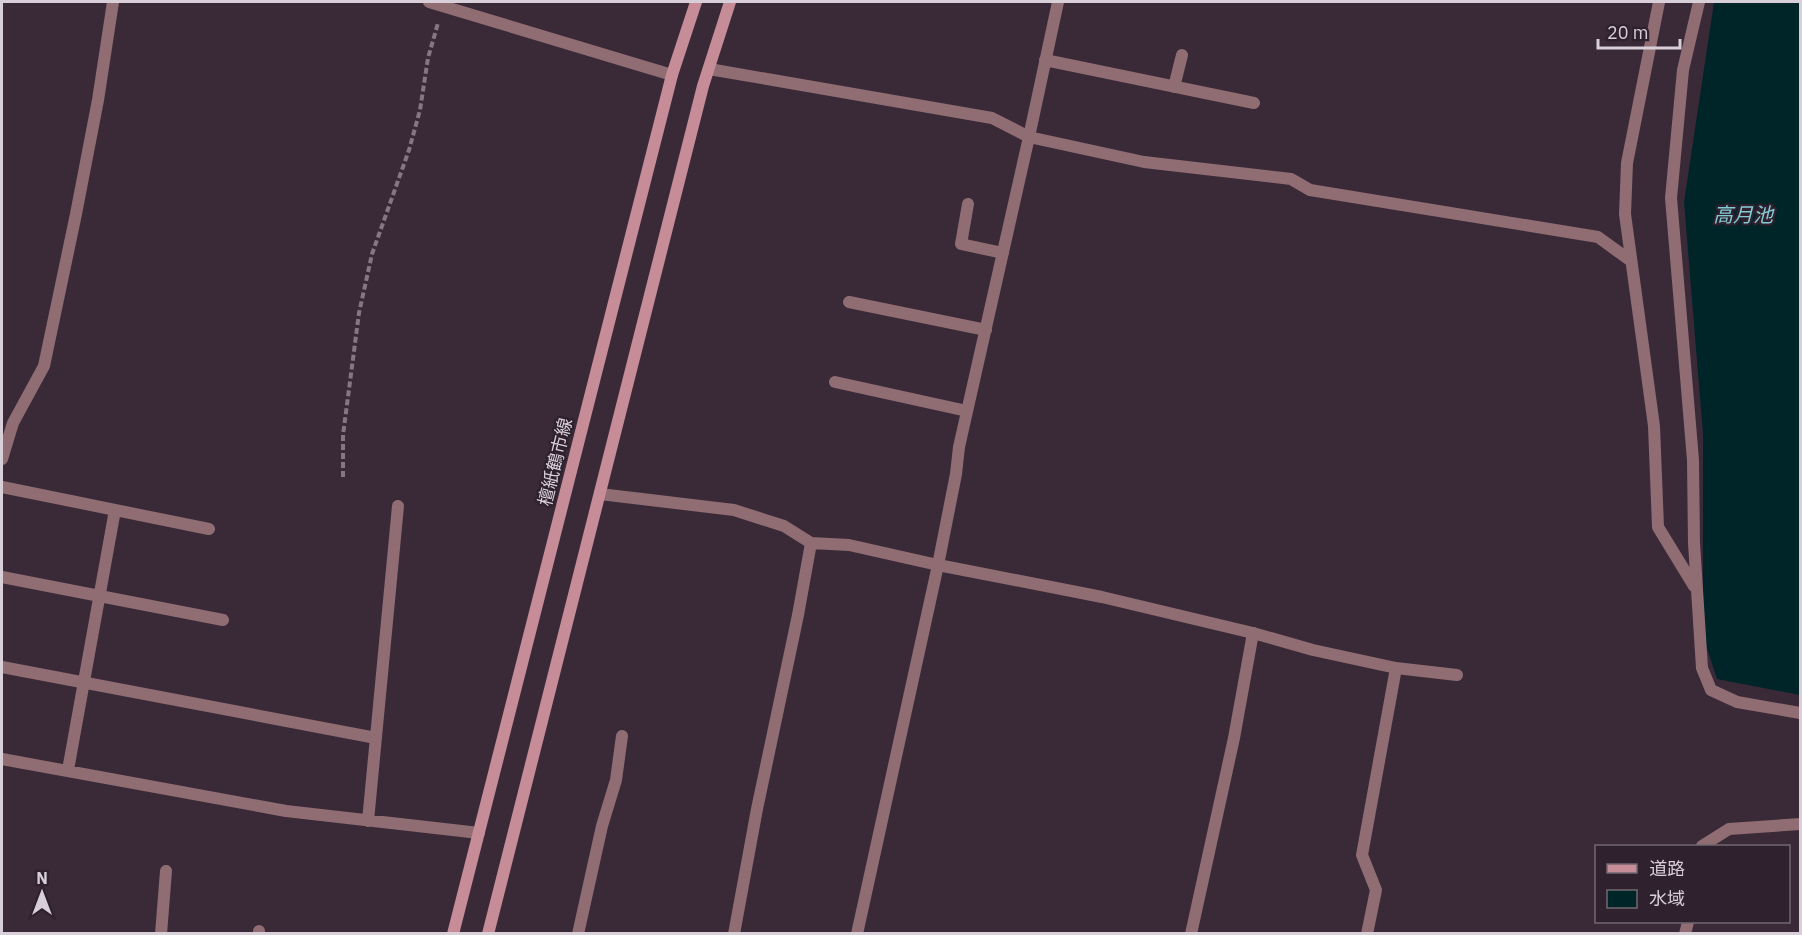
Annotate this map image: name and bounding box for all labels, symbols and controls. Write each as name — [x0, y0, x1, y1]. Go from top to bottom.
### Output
scale bar — [1598, 12, 1680, 50]
text: 20 m — [1607, 21, 1649, 44]
water label: 高月池 — [1713, 201, 1775, 228]
street label: 檀紙鶴市線 — [533, 416, 577, 508]
legend — [1595, 845, 1790, 923]
text: 道路 — [1649, 857, 1685, 880]
north arrow — [12, 863, 72, 923]
text: N — [36, 868, 48, 888]
text: 水域 — [1649, 887, 1685, 910]

